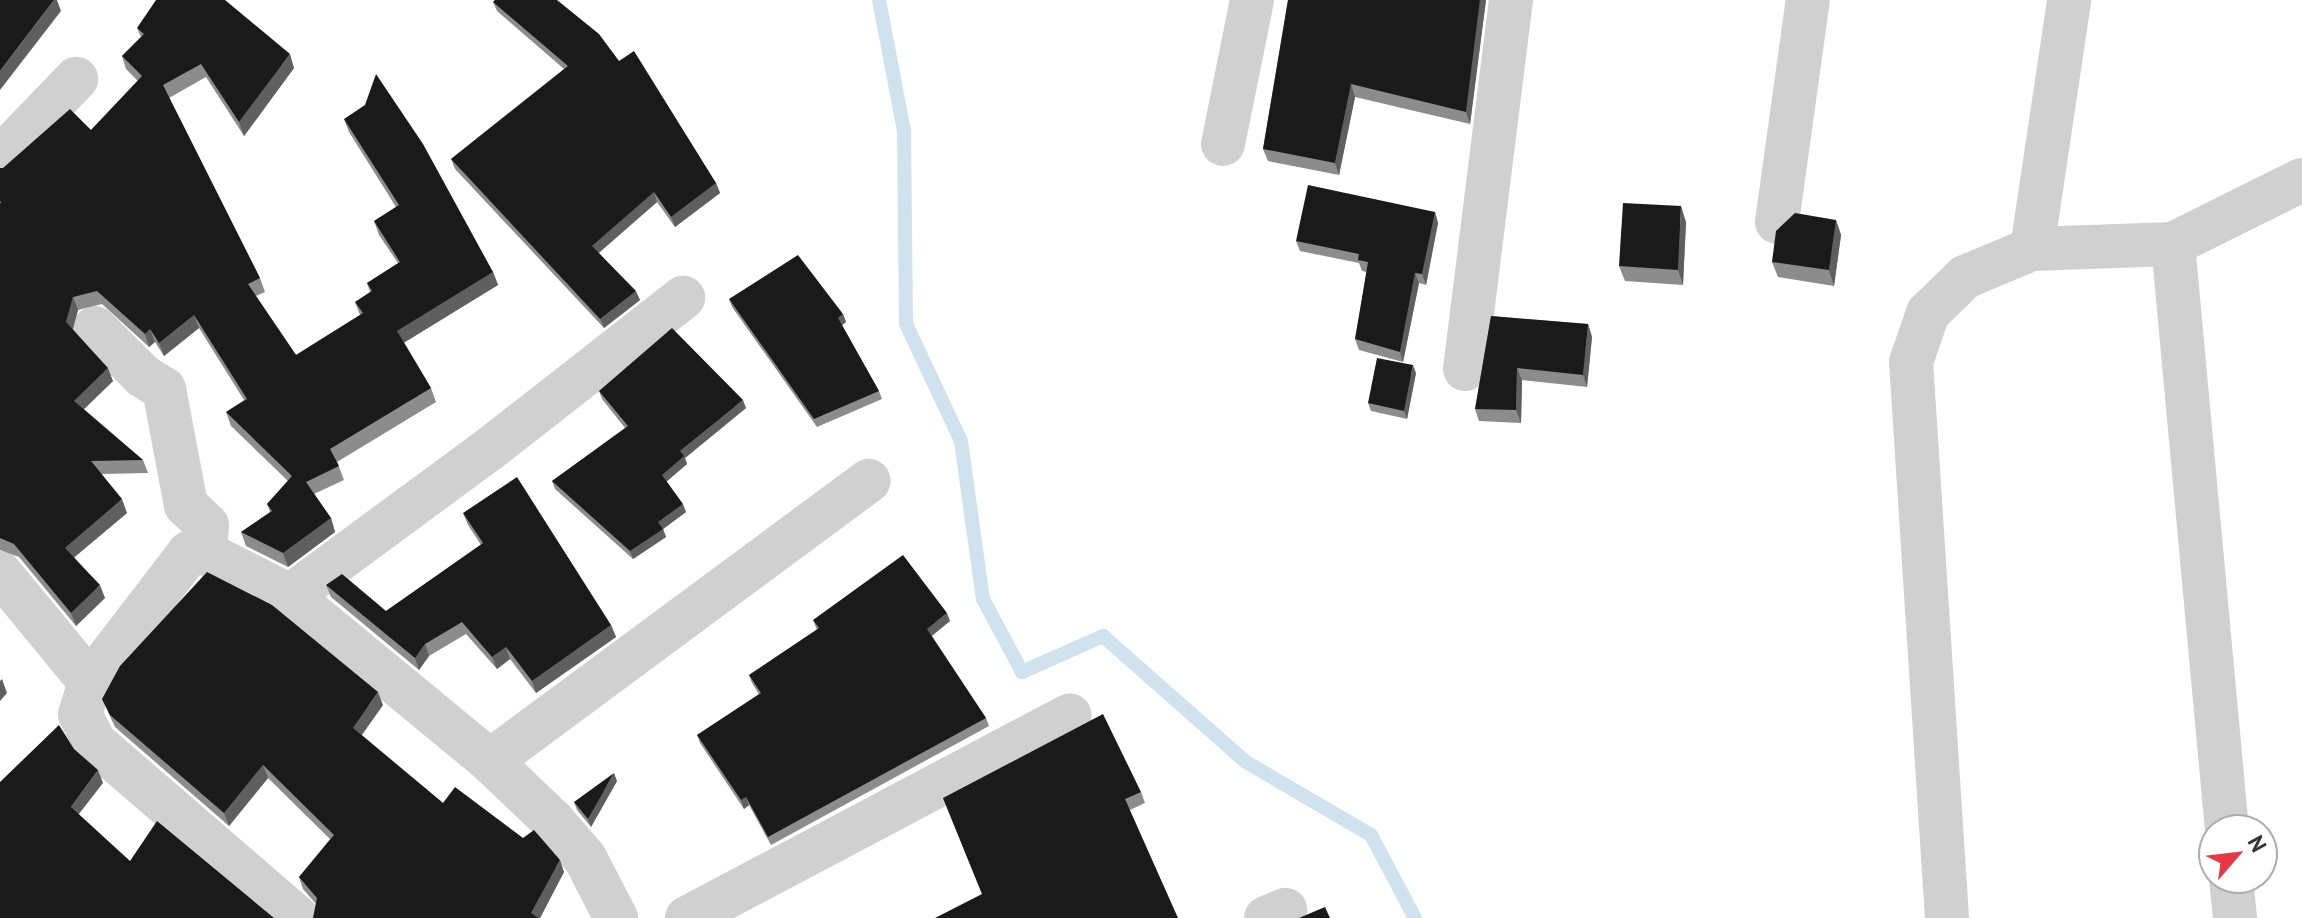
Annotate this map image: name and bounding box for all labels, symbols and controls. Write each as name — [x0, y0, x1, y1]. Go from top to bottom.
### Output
north arrow — [2198, 814, 2278, 894]
text: N — [2242, 831, 2273, 857]

